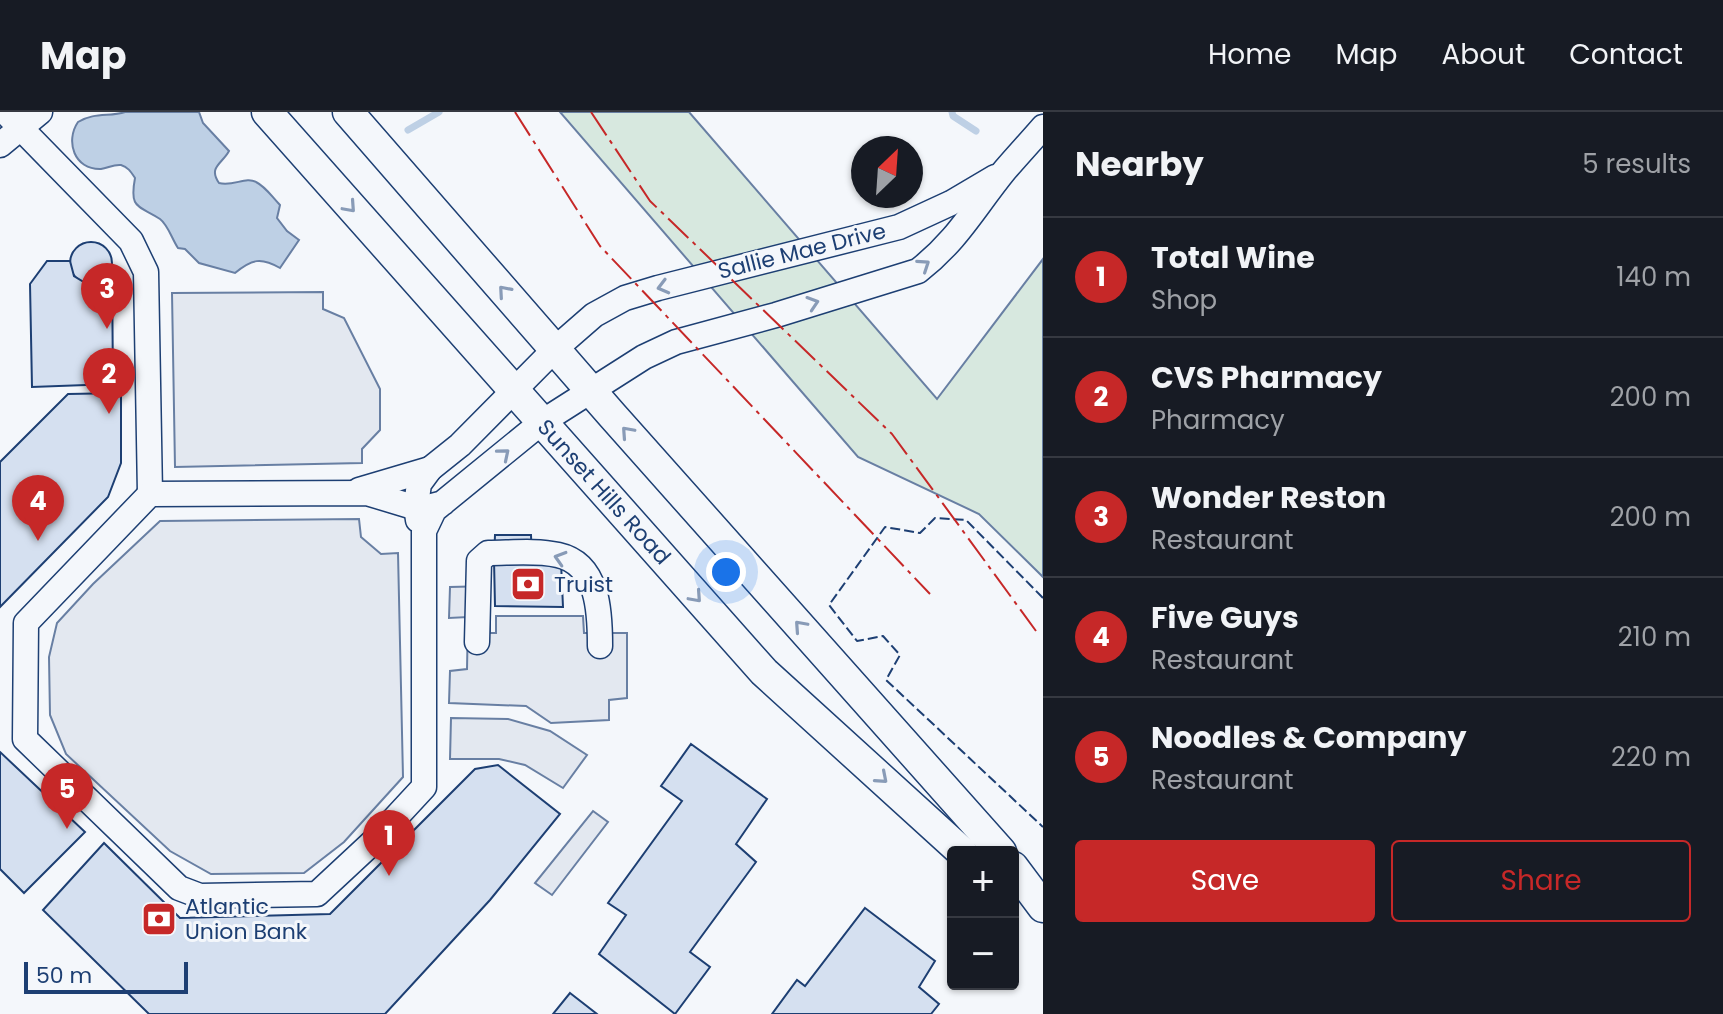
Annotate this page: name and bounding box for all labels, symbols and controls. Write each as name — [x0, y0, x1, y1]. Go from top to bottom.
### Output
text: Map — [40, 29, 127, 82]
text: Home — [1208, 35, 1291, 74]
text: Map — [1335, 35, 1397, 74]
text: About — [1441, 35, 1525, 74]
text: Contact — [1569, 35, 1683, 74]
north arrow — [851, 136, 923, 208]
text: Nearby — [1075, 140, 1204, 188]
text: 5 results — [1582, 146, 1691, 182]
one-way arrow — [340, 197, 355, 212]
street label: Sallie Mae Drive — [715, 215, 889, 287]
text: Total Wine — [1151, 236, 1315, 279]
one-way arrow — [916, 259, 930, 274]
text: 1 — [1096, 259, 1106, 295]
text: 140 m — [1616, 259, 1691, 295]
pin: 3 — [81, 263, 133, 329]
one-way arrow — [657, 277, 671, 294]
text: Shop — [1151, 282, 1217, 318]
one-way arrow — [499, 285, 514, 300]
one-way arrow — [806, 296, 820, 312]
pin: 2 — [83, 348, 135, 414]
text: CVS Pharmacy — [1151, 356, 1382, 399]
text: 2 — [1094, 379, 1108, 415]
text: 200 m — [1610, 379, 1691, 415]
text: Pharmacy — [1151, 402, 1285, 438]
street label: Sunset Hills Road — [530, 412, 678, 572]
one-way arrow — [622, 427, 637, 442]
one-way arrow — [495, 449, 509, 464]
pin: 4 — [12, 475, 64, 541]
text: Wonder Reston — [1151, 476, 1386, 519]
text: 3 — [1093, 499, 1109, 535]
text: 200 m — [1610, 499, 1691, 535]
text: Restaurant — [1151, 522, 1294, 558]
one-way arrow — [554, 551, 567, 567]
your location — [706, 552, 746, 592]
bank icon: Truist — [509, 565, 547, 603]
place label: Truist — [554, 569, 613, 600]
one-way arrow — [687, 587, 701, 602]
text: Five Guys — [1151, 596, 1299, 639]
text: 4 — [1092, 619, 1110, 655]
text: 210 m — [1618, 619, 1691, 655]
one-way arrow — [795, 621, 810, 636]
text: Restaurant — [1151, 642, 1294, 678]
text: Noodles & Company — [1151, 716, 1467, 759]
text: 5 — [1093, 739, 1109, 775]
text: 220 m — [1611, 739, 1691, 775]
text: Restaurant — [1151, 762, 1294, 798]
pin: 5 — [41, 763, 93, 829]
one-way arrow — [873, 768, 887, 783]
pin: 1 — [363, 810, 415, 876]
button: Save — [1075, 840, 1375, 922]
button: Share — [1391, 840, 1691, 922]
map controls — [947, 846, 1019, 990]
button: + — [947, 846, 1019, 918]
place label: Atlantic Union Bank — [185, 891, 308, 947]
bank icon: Atlantic Union Bank — [140, 900, 178, 938]
button: − — [947, 918, 1019, 990]
scale bar — [24, 958, 188, 994]
text: 50 m — [36, 960, 92, 991]

